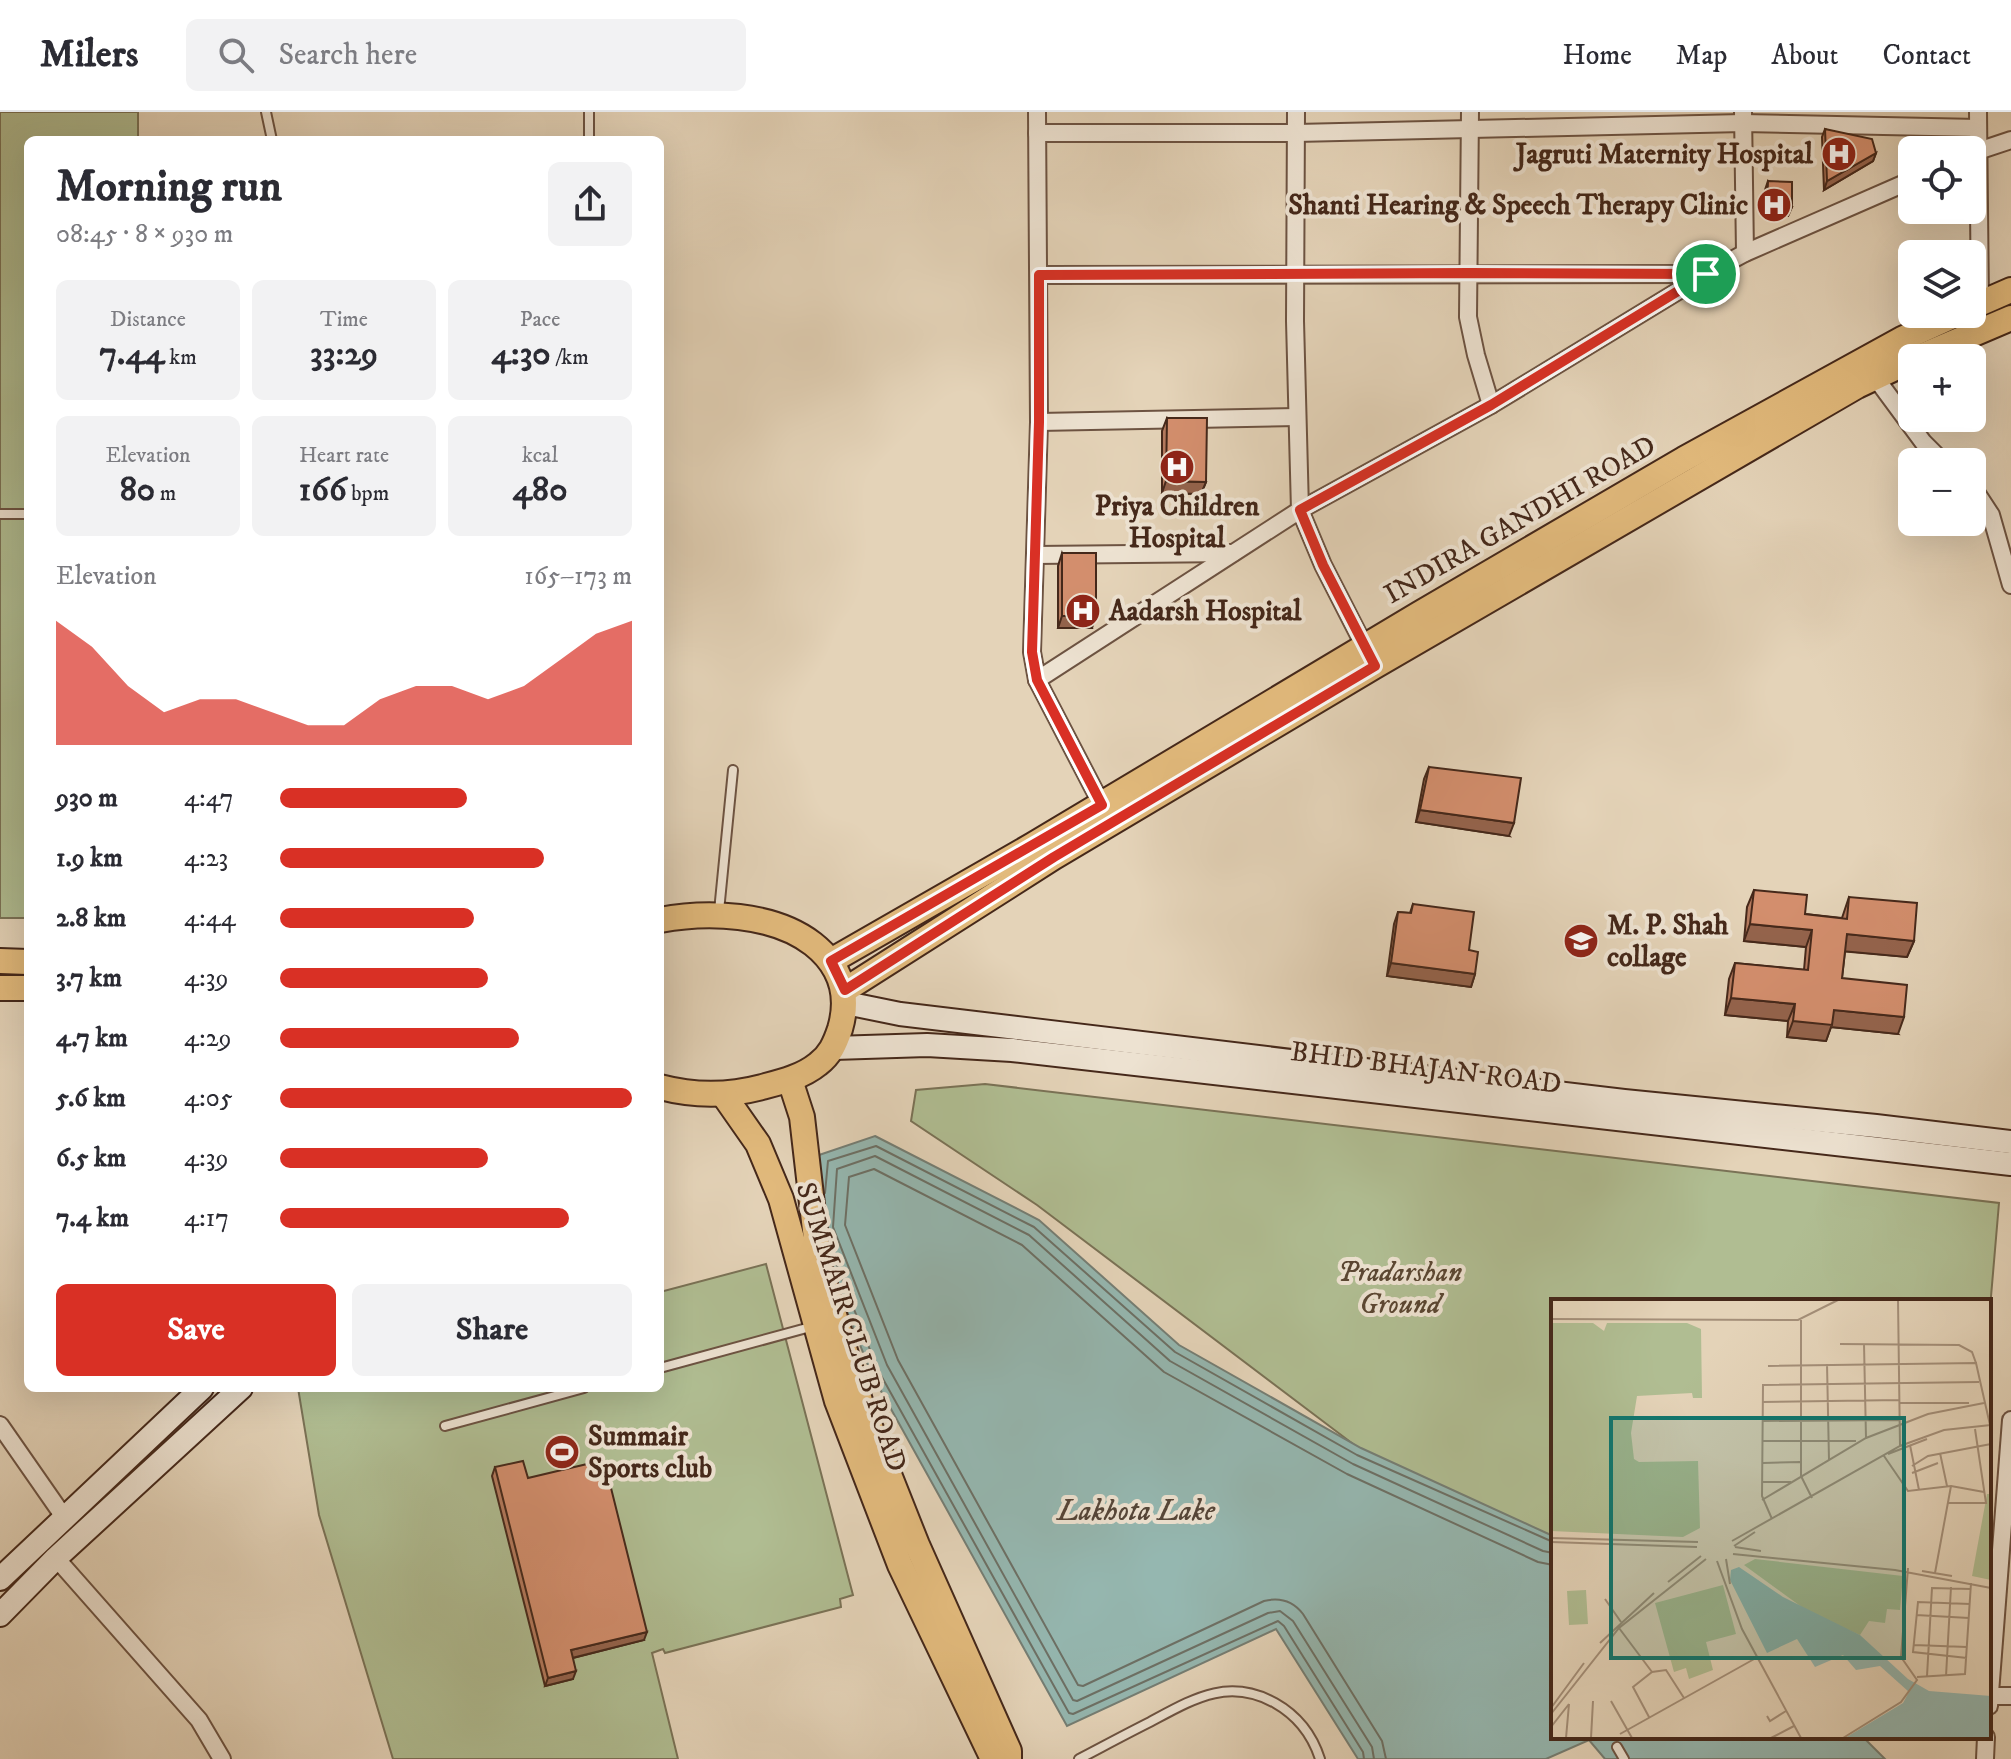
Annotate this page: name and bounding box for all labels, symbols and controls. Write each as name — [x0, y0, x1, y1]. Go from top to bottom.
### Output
search box — [186, 19, 746, 91]
text: Milers — [40, 31, 138, 79]
icon: search — [214, 33, 258, 77]
text: Search here — [278, 37, 417, 74]
text: Home — [1563, 38, 1632, 73]
text: Map — [1676, 38, 1727, 73]
text: About — [1771, 38, 1838, 73]
text: Contact — [1882, 38, 1971, 73]
hospital icon: Jagruti Maternity Hospital — [1820, 135, 1858, 173]
map controls — [1898, 136, 1986, 536]
button: locate — [1898, 136, 1986, 224]
place label: Jagruti Maternity Hospital — [1513, 137, 1814, 172]
text: Morning run — [56, 160, 282, 215]
button: share — [548, 162, 632, 246]
hospital icon: Shanti Hearing & Speech Therapy Clinic — [1755, 186, 1793, 224]
place label: Shanti Hearing & Speech Therapy Clinic — [1288, 188, 1748, 223]
text: 08:45 · 8 × 930 m — [56, 218, 233, 251]
pin — [1672, 240, 1740, 308]
button: layers — [1898, 240, 1986, 328]
icon: arrive — [1684, 252, 1728, 296]
text: Distance — [110, 306, 186, 333]
text: Time — [320, 306, 368, 333]
text: Pace — [520, 306, 560, 333]
text: 7.44 — [99, 333, 165, 375]
text: 33:29 — [310, 333, 378, 375]
text: 4:30 — [491, 333, 551, 375]
text: km — [165, 344, 197, 371]
text: /km — [551, 344, 589, 371]
button: + — [1898, 344, 1986, 432]
street label: INDIRA GANDHI ROAD — [1378, 428, 1662, 612]
text: Elevation — [105, 442, 191, 469]
text: Heart rate — [299, 442, 389, 469]
text: kcal — [522, 442, 558, 469]
hospital icon: Priya Children Hospital — [1158, 448, 1196, 486]
button: − — [1898, 448, 1986, 536]
text: 80 — [120, 469, 155, 511]
text: 166 — [299, 469, 347, 511]
text: 480 — [513, 469, 567, 511]
text: m — [155, 480, 176, 507]
text: bpm — [347, 480, 389, 507]
place label: Priya Children Hospital — [1095, 489, 1260, 556]
text: Elevation — [56, 560, 157, 593]
text: 165–173 m — [524, 560, 632, 593]
hospital icon: Aadarsh Hospital — [1064, 592, 1102, 630]
place label: Aadarsh Hospital — [1108, 594, 1302, 629]
text: 930 m — [56, 782, 118, 815]
text: 4:47 — [184, 782, 234, 815]
text: 1.9 km — [56, 842, 123, 875]
text: 4:23 — [184, 842, 228, 875]
text: 2.8 km — [56, 902, 126, 935]
text: 4:44 — [184, 902, 236, 935]
place label: M. P. Shah collage — [1607, 908, 1729, 975]
school or university icon: M. P. Shah collage — [1562, 922, 1600, 960]
text: 3.7 km — [56, 962, 122, 995]
text: 4:39 — [184, 962, 228, 995]
text: 4.7 km — [56, 1022, 128, 1055]
text: 4:29 — [184, 1022, 232, 1055]
street label: BHID BHAJAN ROAD — [1289, 1034, 1563, 1102]
text: 5.6 km — [56, 1082, 126, 1115]
text: 4:05 — [184, 1082, 233, 1115]
text: 6.5 km — [56, 1142, 126, 1175]
text: 4:39 — [184, 1142, 228, 1175]
street label: SUMMAIR CLUB ROAD — [788, 1178, 914, 1476]
text: 7.4 km — [56, 1202, 129, 1235]
text: 4:17 — [184, 1202, 229, 1235]
park label: Pradarshan Ground — [1338, 1255, 1462, 1322]
button: Save — [56, 1284, 336, 1376]
button: Share — [352, 1284, 632, 1376]
inset map — [1551, 1299, 1991, 1739]
place label: Summair Sports club — [588, 1419, 712, 1486]
sports icon: Summair Sports club — [543, 1433, 581, 1471]
water label: Lakhota Lake — [1055, 1493, 1216, 1530]

